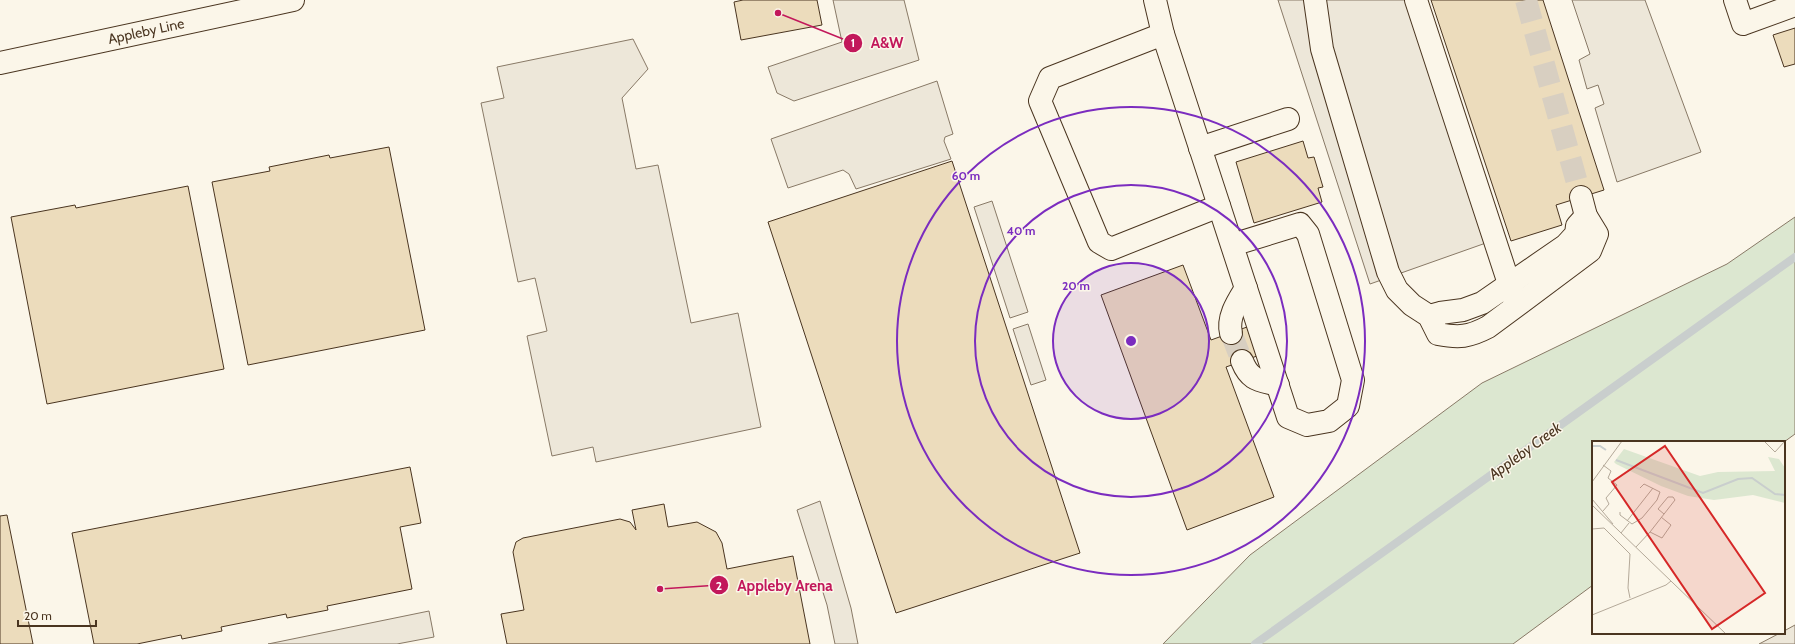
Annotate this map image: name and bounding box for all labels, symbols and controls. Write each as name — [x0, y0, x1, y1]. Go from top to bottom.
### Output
street label: Appleby Line — [106, 14, 186, 48]
callout: A&W — [843, 29, 912, 56]
text: A&W — [871, 34, 904, 52]
text: 1 — [851, 35, 855, 50]
text: 60 m — [952, 168, 980, 183]
text: 40 m — [1006, 223, 1036, 238]
text: 20 m — [1062, 278, 1090, 293]
centre of rings — [1124, 334, 1138, 348]
water label: Appleby Creek — [1484, 418, 1565, 484]
inset map — [1592, 441, 1785, 634]
callout: Appleby Arena — [709, 572, 841, 599]
text: Appleby Arena — [737, 577, 833, 595]
text: 2 — [716, 578, 722, 593]
scale bar — [18, 602, 96, 628]
text: 20 m — [24, 608, 52, 623]

